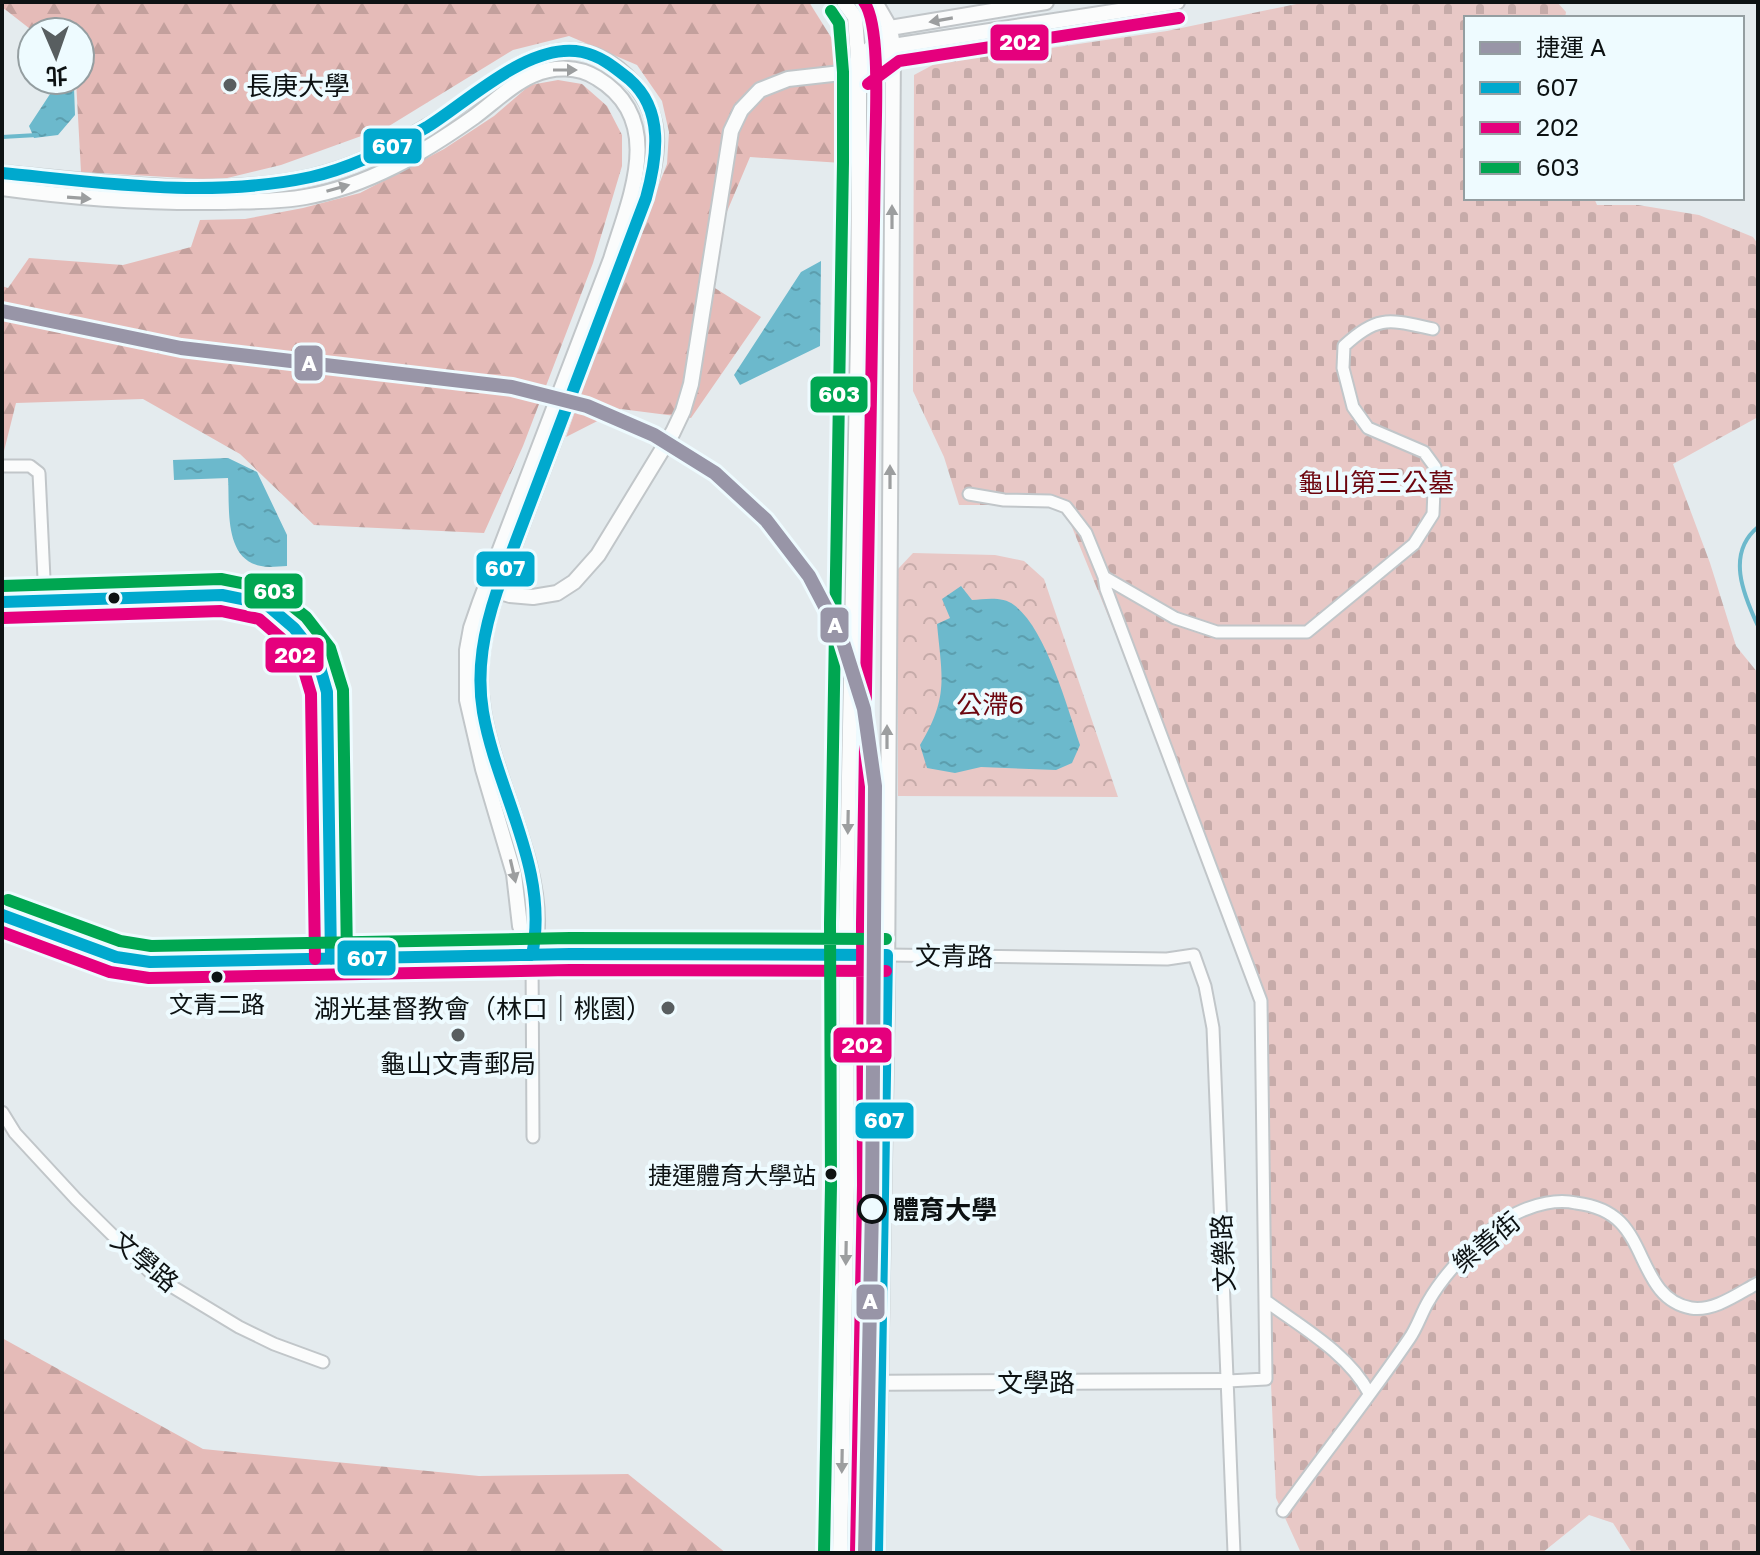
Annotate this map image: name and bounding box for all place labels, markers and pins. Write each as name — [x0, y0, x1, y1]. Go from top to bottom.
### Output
place label: 長庚大學 — [246, 70, 350, 101]
marker: 長庚大學 — [221, 76, 239, 94]
unlabelled marker — [106, 590, 122, 606]
marker: 文青二路 — [209, 969, 225, 985]
place label: 文青二路 — [169, 989, 265, 1018]
place label: 湖光基督教會（林口｜桃園） — [314, 993, 652, 1024]
marker: 湖光基督教會（林口｜桃園） — [659, 999, 677, 1017]
marker: 龜山文青郵局 — [449, 1026, 467, 1044]
place label: 龜山文青郵局 — [380, 1048, 536, 1079]
place label: 捷運體育大學站 — [648, 1160, 816, 1189]
marker: 捷運體育大學站 — [823, 1166, 839, 1182]
place label: 體育大學 — [893, 1194, 997, 1225]
marker: 體育大學 — [858, 1195, 886, 1223]

